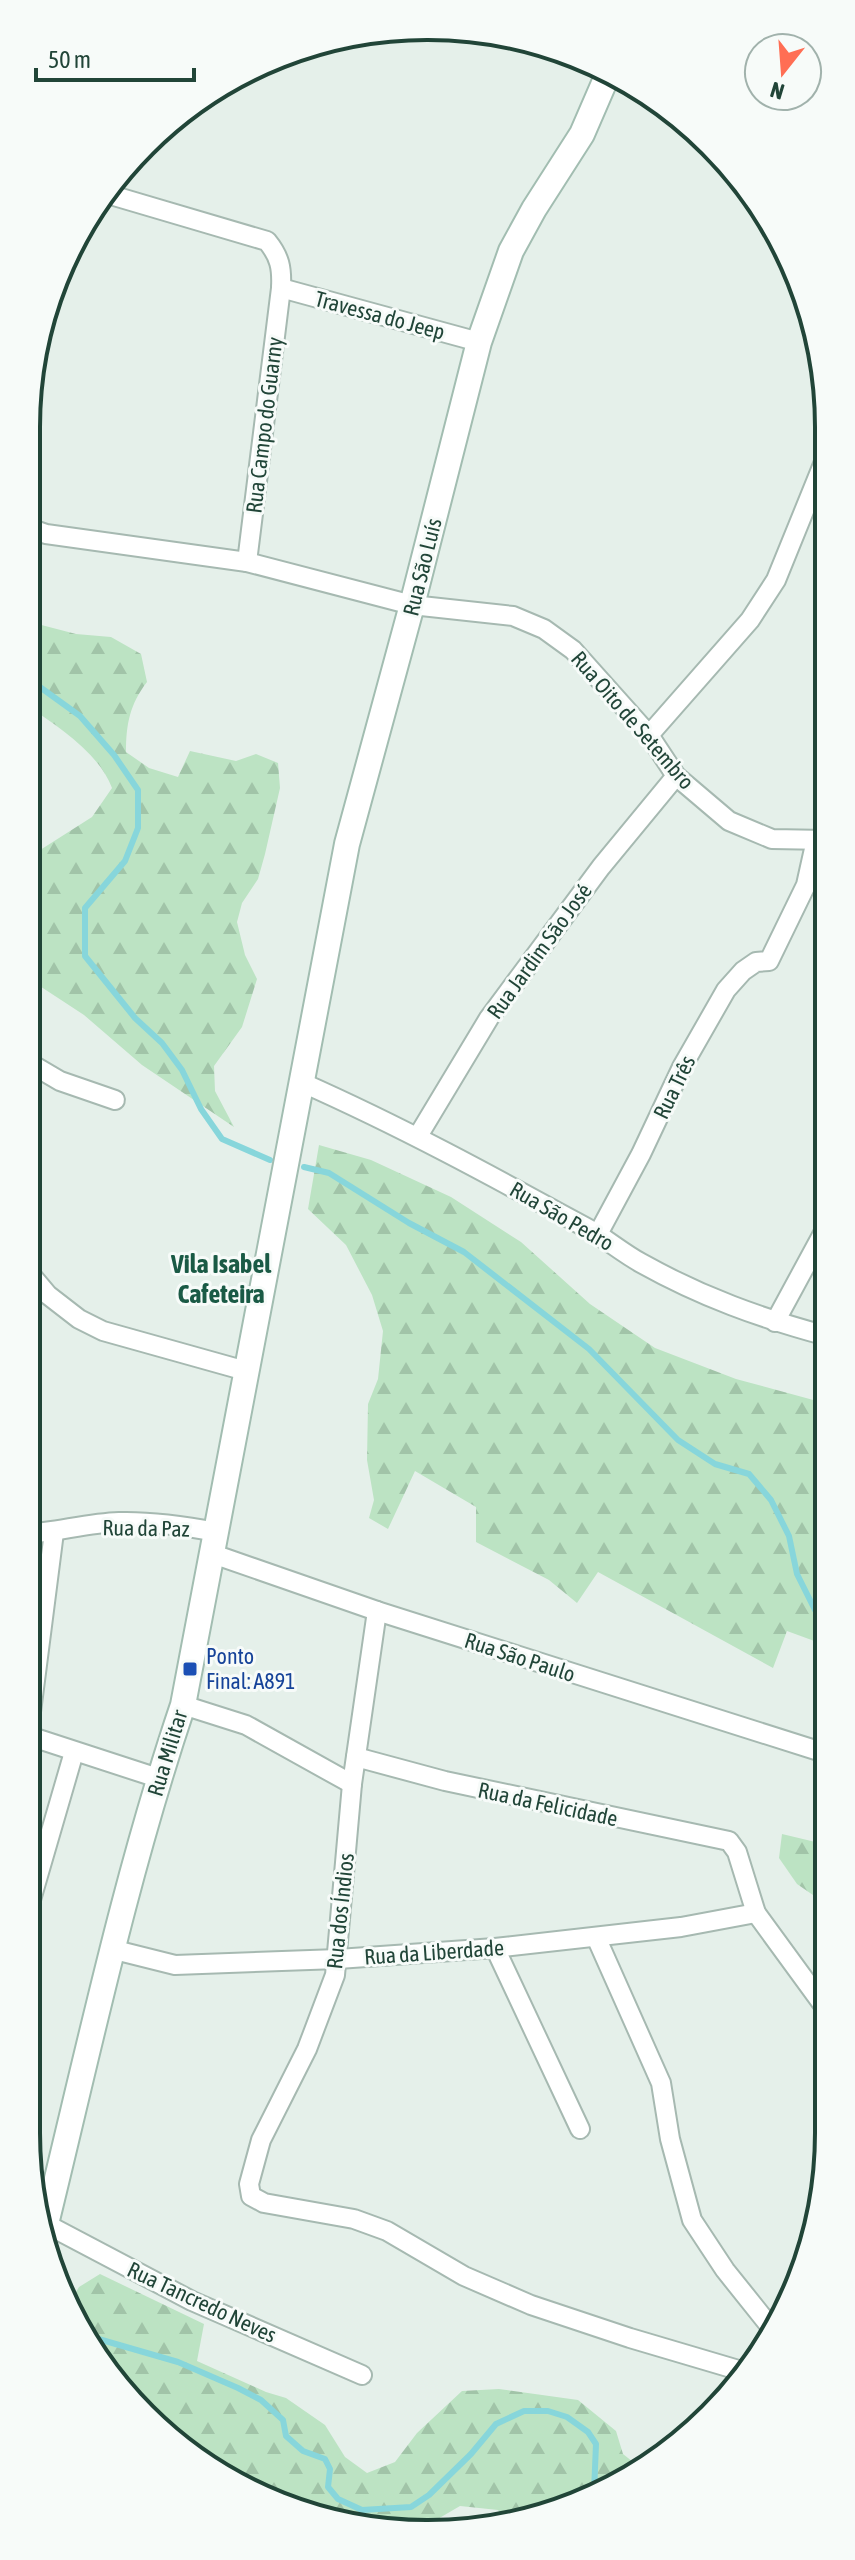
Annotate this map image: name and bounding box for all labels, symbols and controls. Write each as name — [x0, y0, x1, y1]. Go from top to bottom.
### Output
scale bar — [36, 32, 194, 82]
north arrow — [743, 32, 823, 112]
text: 50 m — [48, 46, 91, 73]
text: N — [767, 77, 787, 105]
street label: Travessa do Jeep — [312, 285, 448, 345]
street label: Rua Campo do Guarny — [240, 335, 288, 515]
street label: Rua São Luís — [397, 515, 447, 619]
street label: Rua Oito de Setembro — [566, 646, 700, 794]
street label: Rua Jardim São José — [481, 878, 597, 1024]
street label: Rua Três — [648, 1051, 701, 1123]
street label: Rua São Pedro — [506, 1176, 618, 1256]
district label: Vila Isabel Cafeteira — [170, 1249, 272, 1309]
street label: Rua da Paz — [102, 1514, 190, 1542]
street label: Rua São Paulo — [461, 1627, 579, 1687]
place label: Ponto Final: A891 — [206, 1643, 295, 1694]
marker: Ponto Final: A891 — [181, 1660, 199, 1678]
street label: Rua Militar — [142, 1706, 193, 1799]
street label: Rua da Felicidade — [476, 1777, 620, 1831]
street label: Rua dos Índios — [321, 1852, 359, 1970]
street label: Rua da Liberdade — [363, 1934, 505, 1970]
street label: Rua Tancredo Neves — [123, 2256, 281, 2348]

